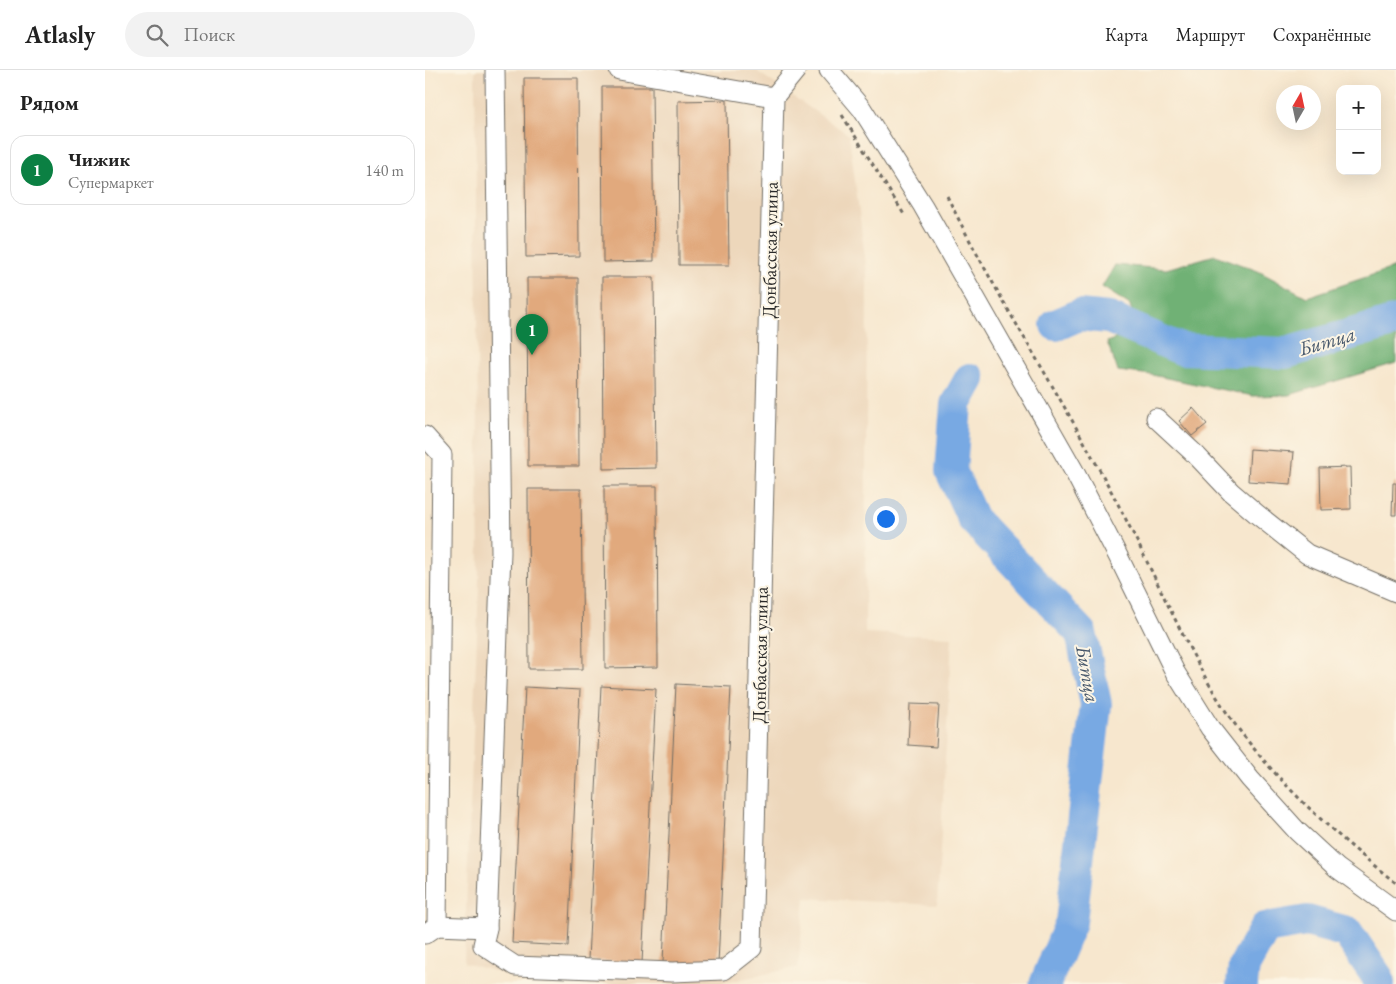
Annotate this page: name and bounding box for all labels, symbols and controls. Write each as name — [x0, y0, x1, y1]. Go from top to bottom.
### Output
search box — [125, 12, 475, 57]
text: Atlasly — [25, 19, 95, 50]
icon: search — [143, 21, 171, 49]
text: Поиск — [183, 22, 235, 47]
text: Карта — [1105, 23, 1148, 46]
text: Маршрут — [1176, 23, 1245, 46]
text: Сохранённые — [1273, 23, 1371, 46]
north arrow — [1276, 85, 1321, 130]
map controls — [1336, 85, 1381, 175]
button: + — [1336, 85, 1381, 130]
text: Рядом — [20, 89, 79, 116]
button: − — [1336, 130, 1381, 175]
text: Чижик — [68, 147, 130, 172]
text: 1 — [33, 160, 41, 181]
text: 140 m — [365, 160, 404, 181]
text: Супермаркет — [68, 172, 154, 193]
street label: Донбасская улица — [756, 181, 784, 319]
pin: 1 — [516, 314, 548, 355]
water label: Битца — [1295, 321, 1358, 362]
your location — [873, 506, 899, 532]
street label: Донбасская улица — [746, 586, 774, 724]
water label: Битца — [1070, 642, 1106, 705]

